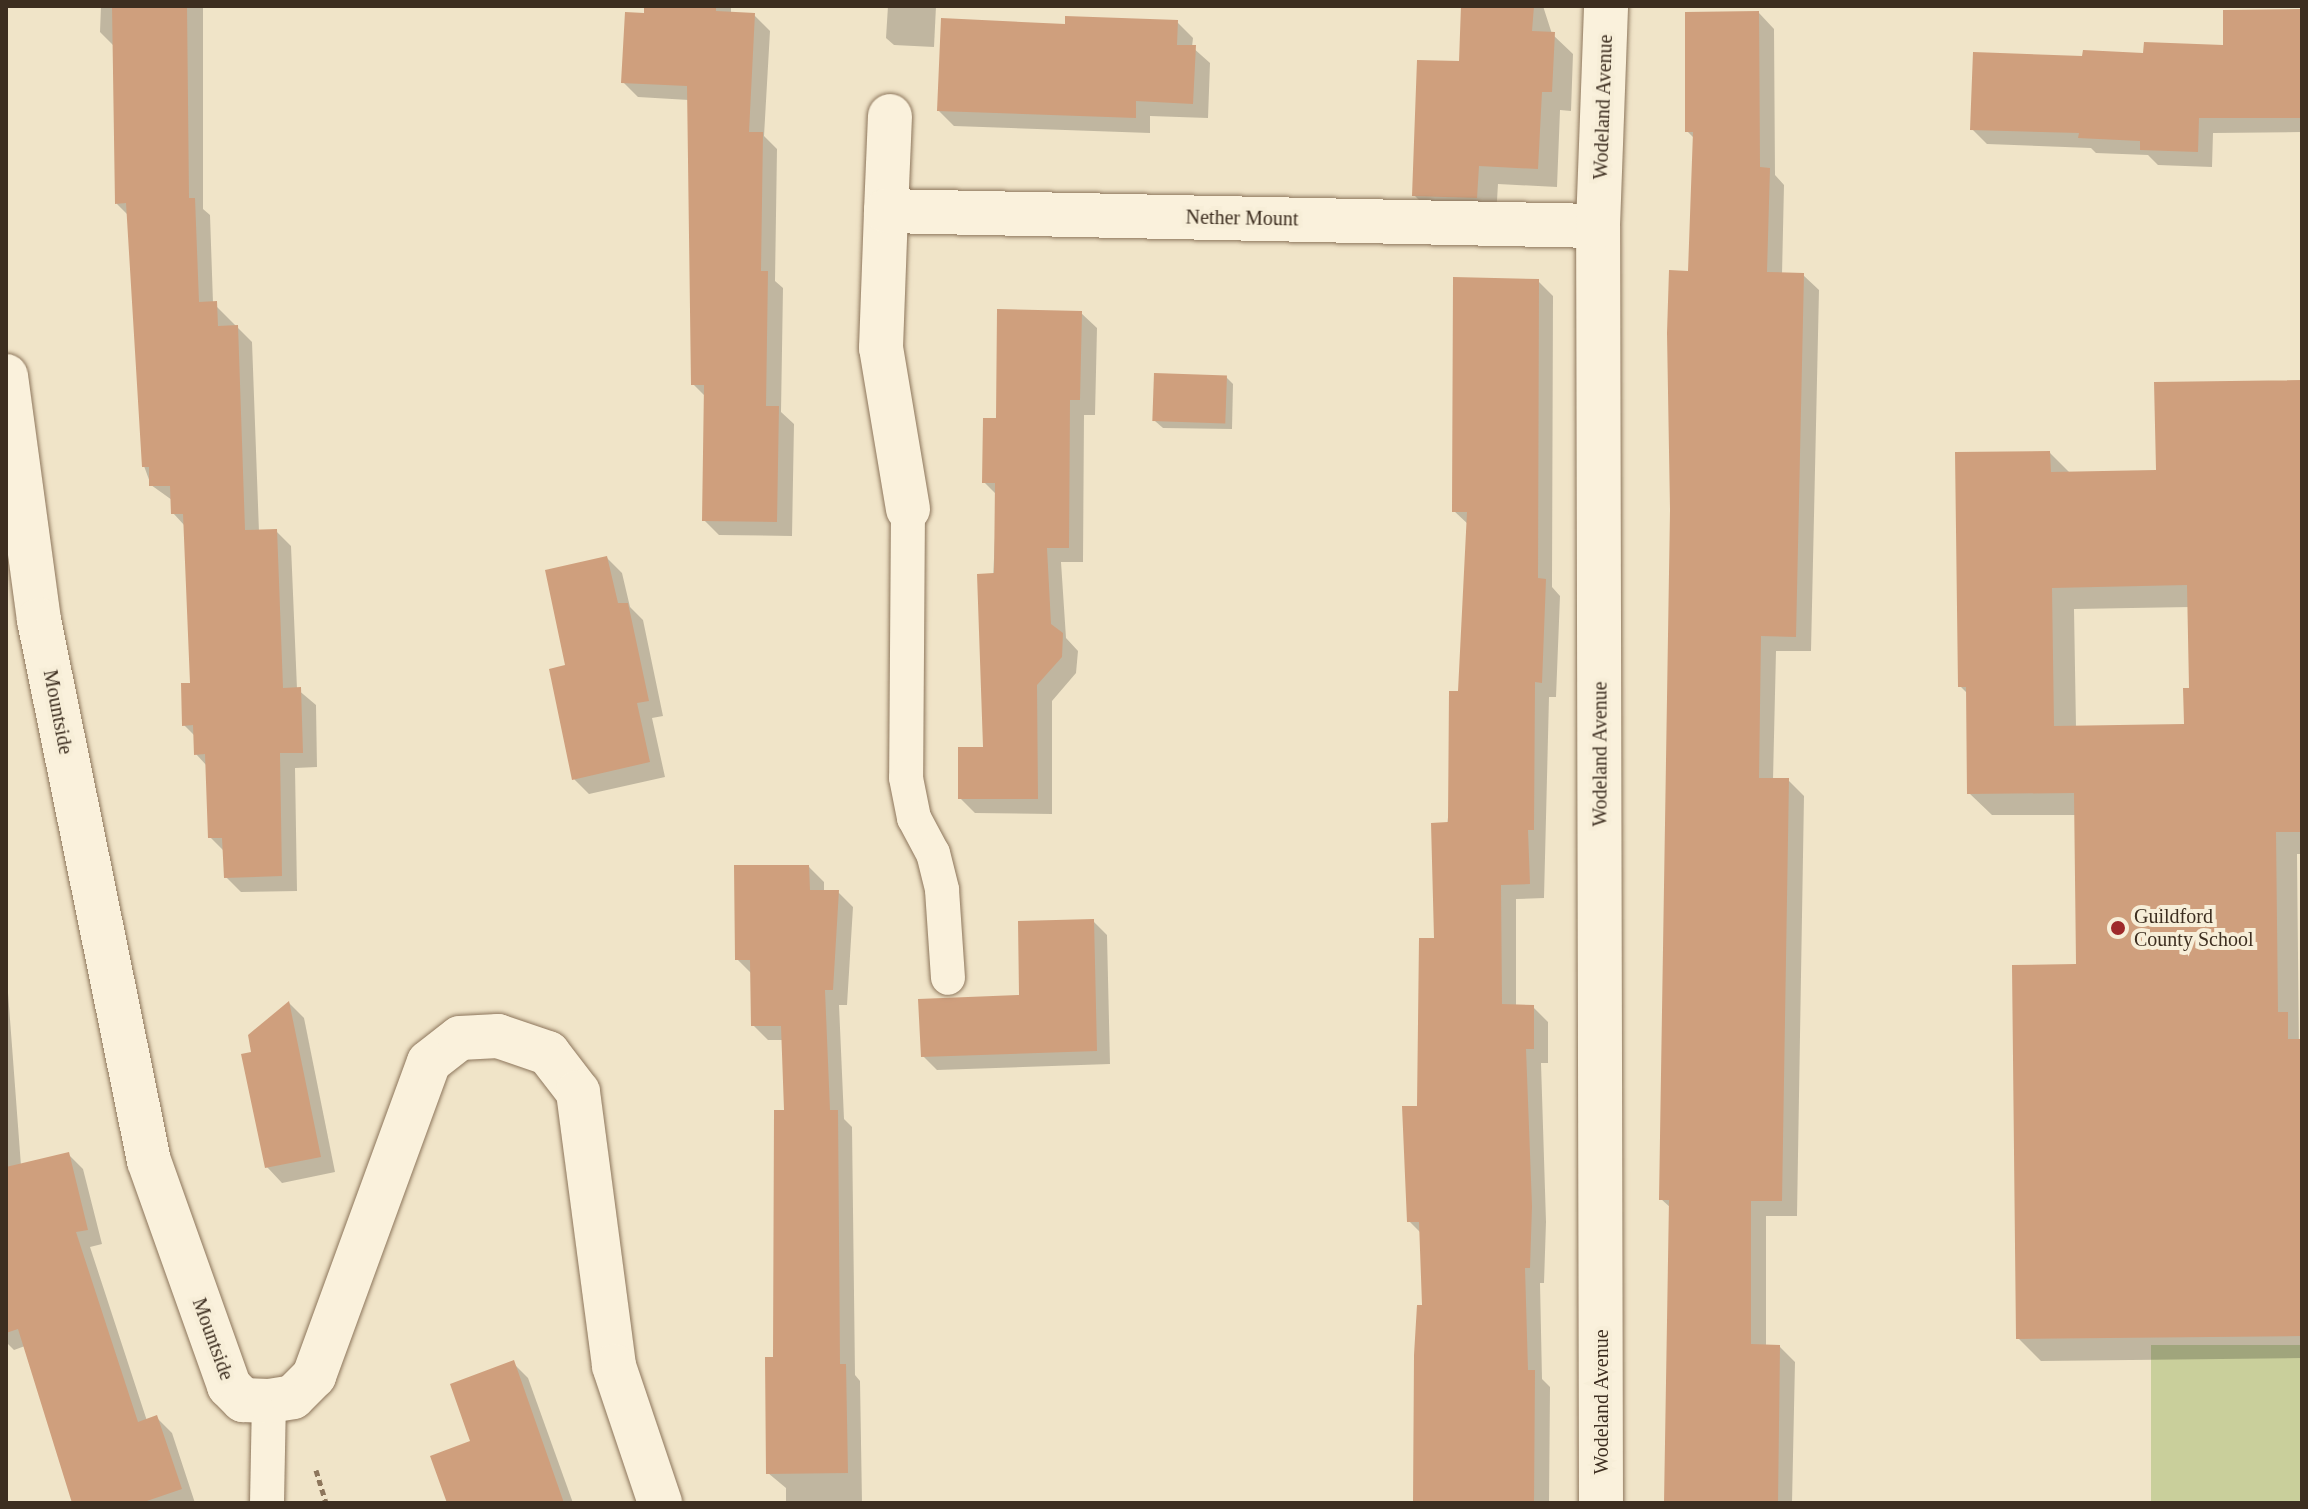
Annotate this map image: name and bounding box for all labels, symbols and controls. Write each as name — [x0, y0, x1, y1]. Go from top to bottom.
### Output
street label: Wodeland Avenue — [1588, 33, 1618, 181]
street label: Nether Mount — [1185, 205, 1299, 231]
street label: Mountside — [38, 668, 78, 756]
street label: Wodeland Avenue — [1588, 681, 1612, 827]
place label: Guildford County School — [2134, 904, 2253, 951]
marker: Guildford County School — [2109, 919, 2127, 937]
street label: Mountside — [187, 1295, 239, 1383]
street label: Wodeland Avenue — [1589, 1329, 1613, 1475]

